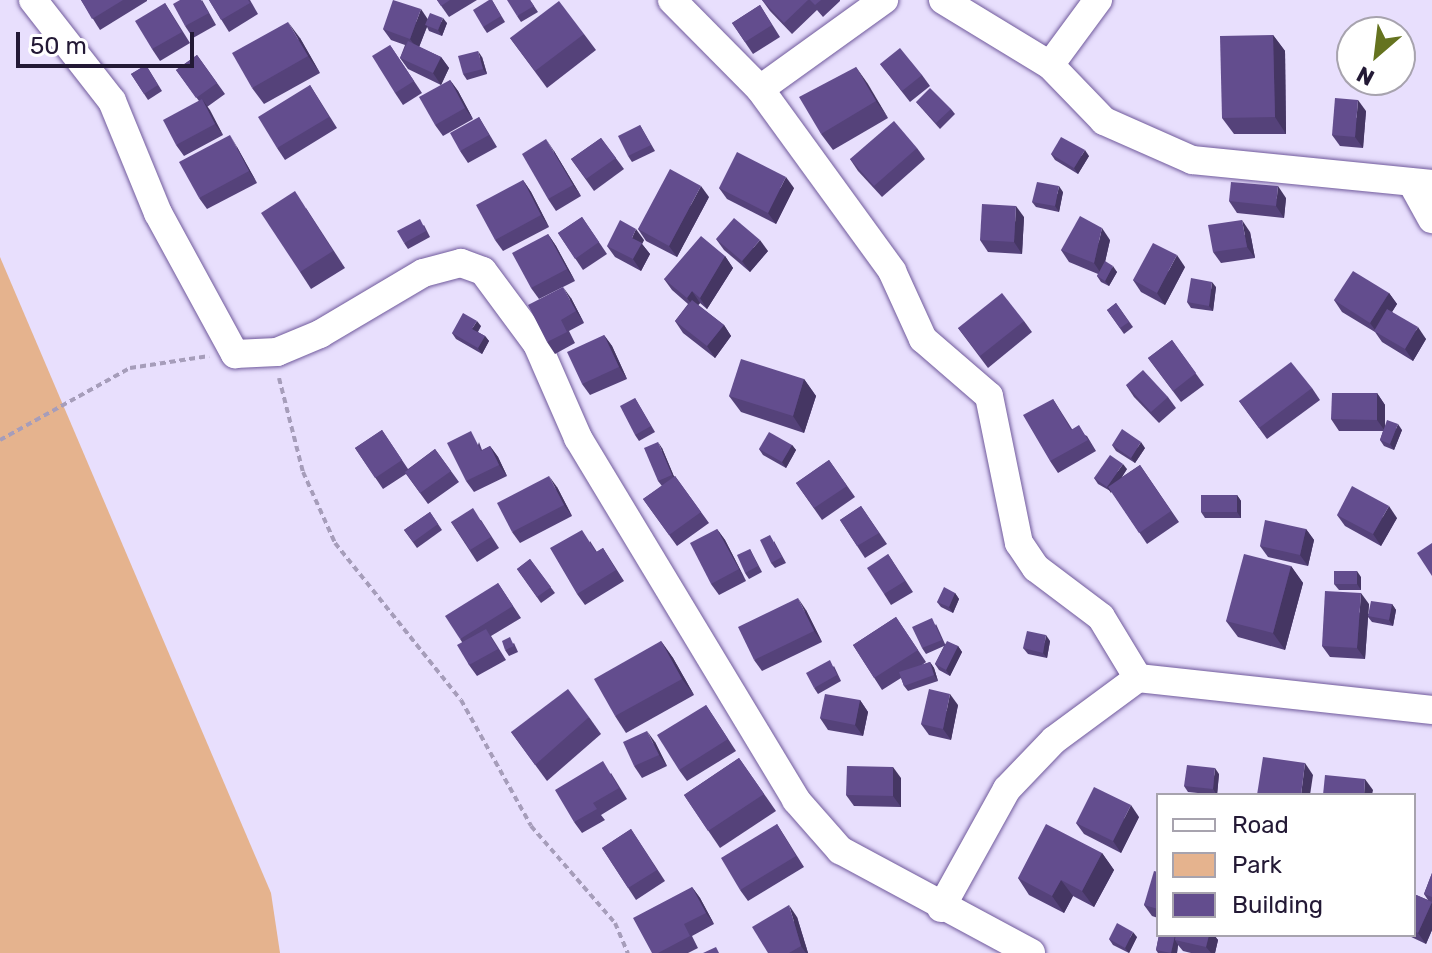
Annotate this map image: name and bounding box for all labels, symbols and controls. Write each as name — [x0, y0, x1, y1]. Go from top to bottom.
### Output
scale bar — [20, 16, 198, 66]
north arrow — [1336, 16, 1416, 96]
text: 50 m — [30, 32, 87, 60]
text: N — [1352, 60, 1379, 92]
legend — [1156, 793, 1416, 937]
text: Road — [1232, 811, 1289, 839]
text: Park — [1232, 851, 1282, 879]
text: Building — [1232, 891, 1323, 919]

